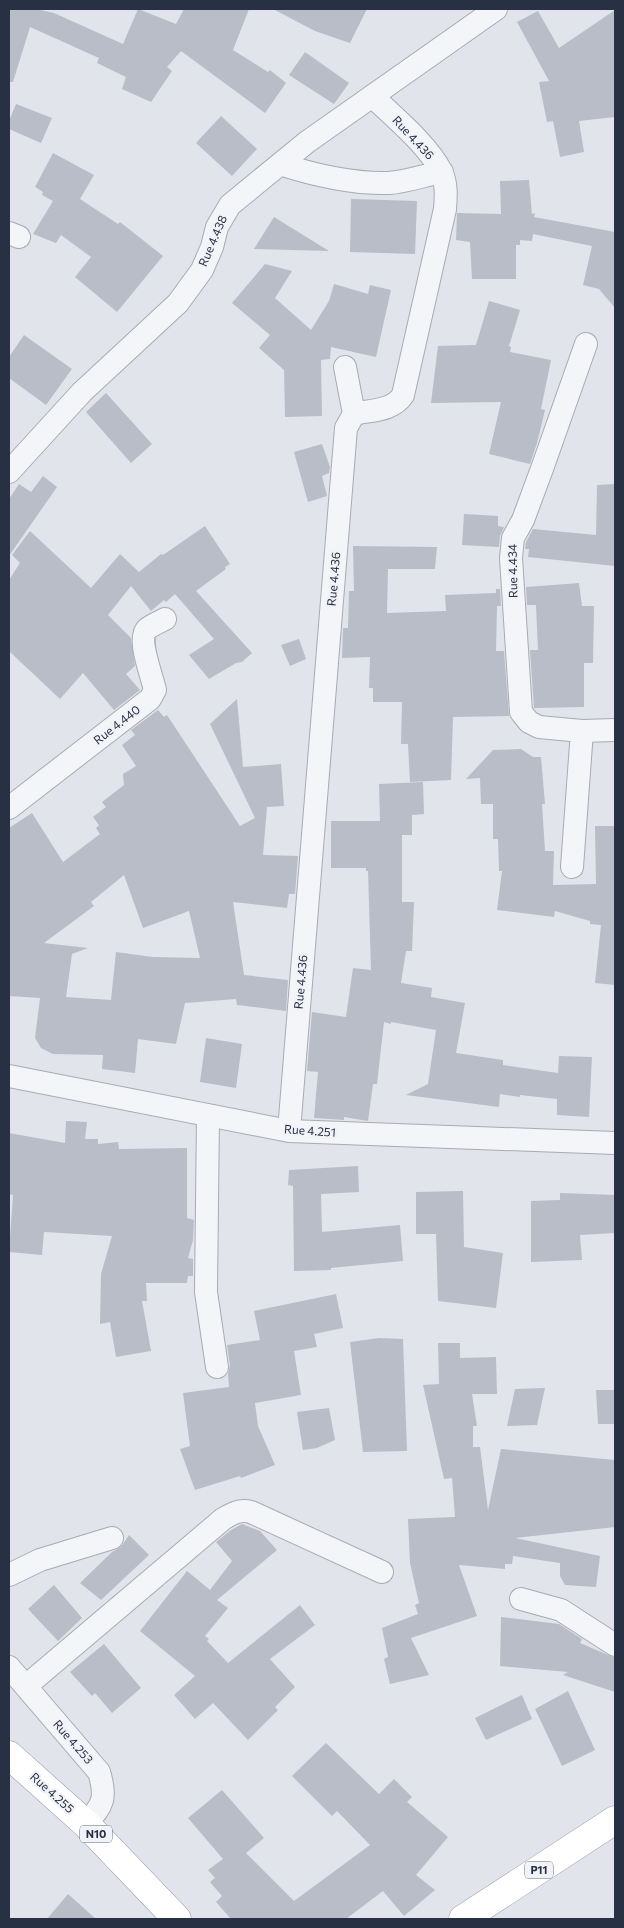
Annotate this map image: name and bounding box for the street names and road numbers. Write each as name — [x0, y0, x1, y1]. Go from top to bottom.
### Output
street label: Rue 4.436 — [390, 113, 437, 162]
street label: Rue 4.438 — [195, 213, 229, 268]
street label: Rue 4.434 — [505, 544, 519, 598]
street label: Rue 4.436 — [324, 551, 342, 607]
street label: Rue 4.440 — [90, 702, 143, 747]
street label: Rue 4.436 — [291, 954, 309, 1010]
street label: Rue 4.251 — [284, 1121, 336, 1139]
street label: Rue 4.253 — [51, 1717, 97, 1766]
street label: Rue 4.255 — [28, 1769, 77, 1815]
road number: N10 — [80, 1826, 112, 1842]
road number: P11 — [525, 1862, 553, 1878]

